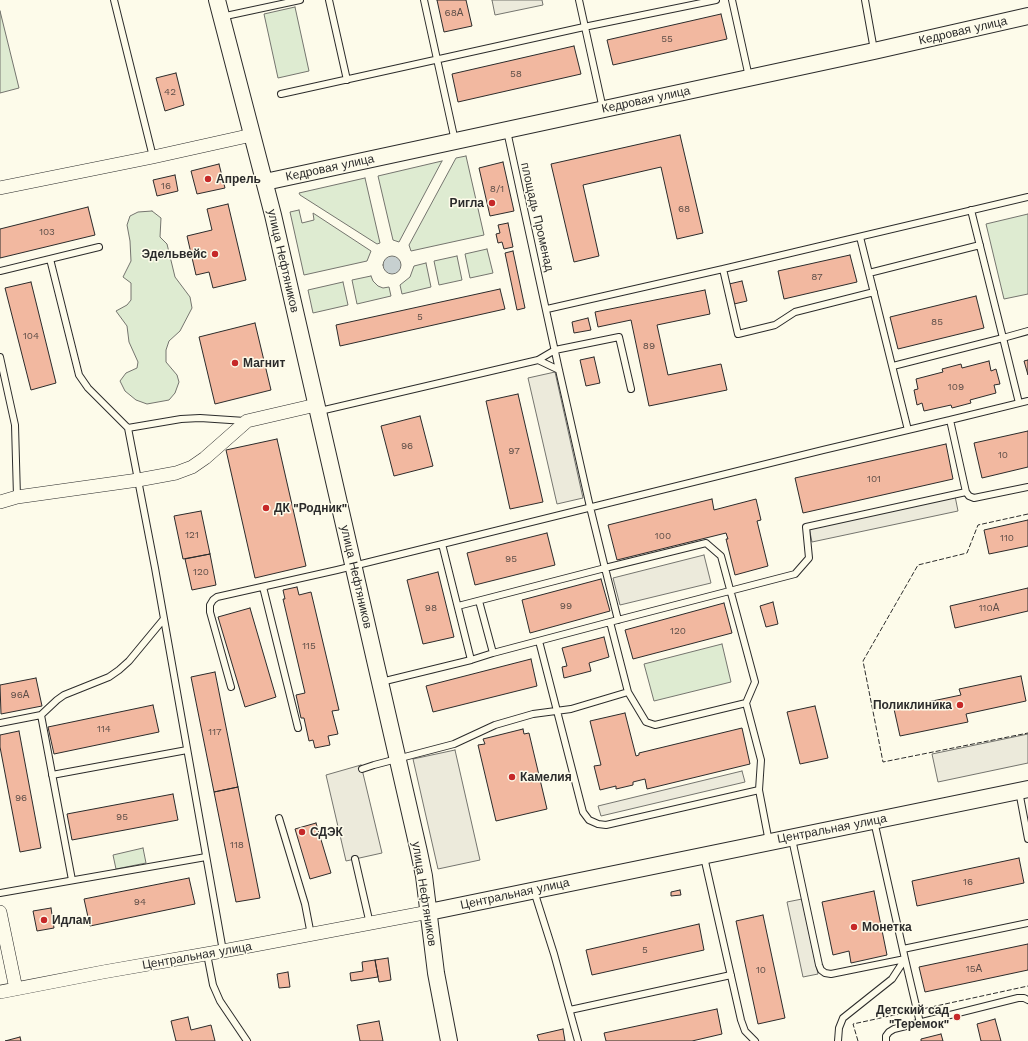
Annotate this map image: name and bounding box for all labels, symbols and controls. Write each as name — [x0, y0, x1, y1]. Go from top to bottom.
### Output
house number: 68А — [445, 7, 463, 19]
street label: Кедровая улица — [917, 14, 1009, 48]
house number: 55 — [661, 33, 673, 45]
house number: 58 — [510, 68, 522, 80]
street label: Кедровая улица — [600, 84, 692, 116]
house number: 42 — [164, 86, 176, 98]
street label: Кедровая улица — [284, 152, 376, 184]
street label: площадь Променад — [517, 161, 557, 273]
place label: Апрель — [216, 172, 261, 186]
marker: Апрель — [203, 174, 213, 184]
house number: 16 — [161, 180, 171, 192]
house number: 8/1 — [490, 183, 504, 195]
place label: Ригла — [450, 196, 484, 210]
marker: Ригла — [487, 198, 497, 208]
house number: 68 — [678, 203, 690, 215]
street label: улица Нефтяников — [264, 208, 302, 314]
house number: 103 — [39, 226, 55, 238]
place label: Эдельвейс — [141, 247, 207, 261]
marker: Эдельвейс — [210, 249, 220, 259]
house number: 87 — [811, 271, 823, 283]
house number: 5 — [417, 311, 423, 323]
house number: 85 — [931, 316, 943, 328]
house number: 104 — [23, 330, 39, 342]
house number: 89 — [643, 340, 655, 352]
place label: Магнит — [243, 356, 285, 370]
marker: Магнит — [230, 358, 240, 368]
house number: 109 — [948, 381, 964, 393]
house number: 96 — [401, 440, 413, 452]
house number: 97 — [508, 445, 520, 457]
house number: 10 — [998, 449, 1008, 461]
house number: 101 — [867, 473, 881, 485]
place label: ДК "Родник" — [274, 501, 347, 515]
marker: ДК "Родник" — [261, 503, 271, 513]
street label: улица Нефтяников — [337, 524, 375, 630]
house number: 121 — [185, 529, 199, 541]
house number: 100 — [655, 530, 671, 542]
house number: 110 — [1000, 532, 1014, 544]
house number: 95 — [505, 553, 517, 565]
house number: 120 — [193, 566, 209, 578]
house number: 99 — [560, 600, 572, 612]
house number: 98 — [425, 602, 437, 614]
house number: 110А — [979, 602, 999, 614]
house number: 120 — [670, 625, 686, 637]
house number: 115 — [302, 640, 316, 652]
house number: 96А — [11, 689, 29, 701]
place label: Поликлиника — [873, 698, 952, 712]
marker: Поликлиника — [955, 700, 965, 710]
house number: 114 — [97, 723, 111, 735]
house number: 117 — [208, 726, 222, 738]
place label: Камелия — [520, 770, 572, 784]
marker: Камелия — [507, 772, 517, 782]
house number: 96 — [15, 792, 27, 804]
house number: 95 — [116, 811, 128, 823]
street label: Центральная улица — [776, 811, 888, 847]
place label: СДЭК — [310, 825, 343, 839]
marker: СДЭК — [297, 827, 307, 837]
house number: 118 — [230, 839, 244, 851]
street label: улица Нефтяников — [409, 841, 439, 947]
street label: Центральная улица — [459, 875, 571, 913]
house number: 16 — [963, 876, 973, 888]
house number: 94 — [134, 896, 146, 908]
place label: Идлам — [52, 913, 91, 927]
marker: Идлам — [39, 915, 49, 925]
place label: Монетка — [862, 920, 912, 934]
marker: Монетка — [849, 922, 859, 932]
street label: Центральная улица — [141, 939, 253, 973]
house number: 5 — [642, 944, 648, 956]
house number: 15А — [966, 963, 982, 975]
house number: 10 — [756, 964, 766, 976]
place label: Детский сад "Теремок" — [876, 1003, 949, 1031]
marker: Детский сад "Теремок" — [952, 1012, 962, 1022]

